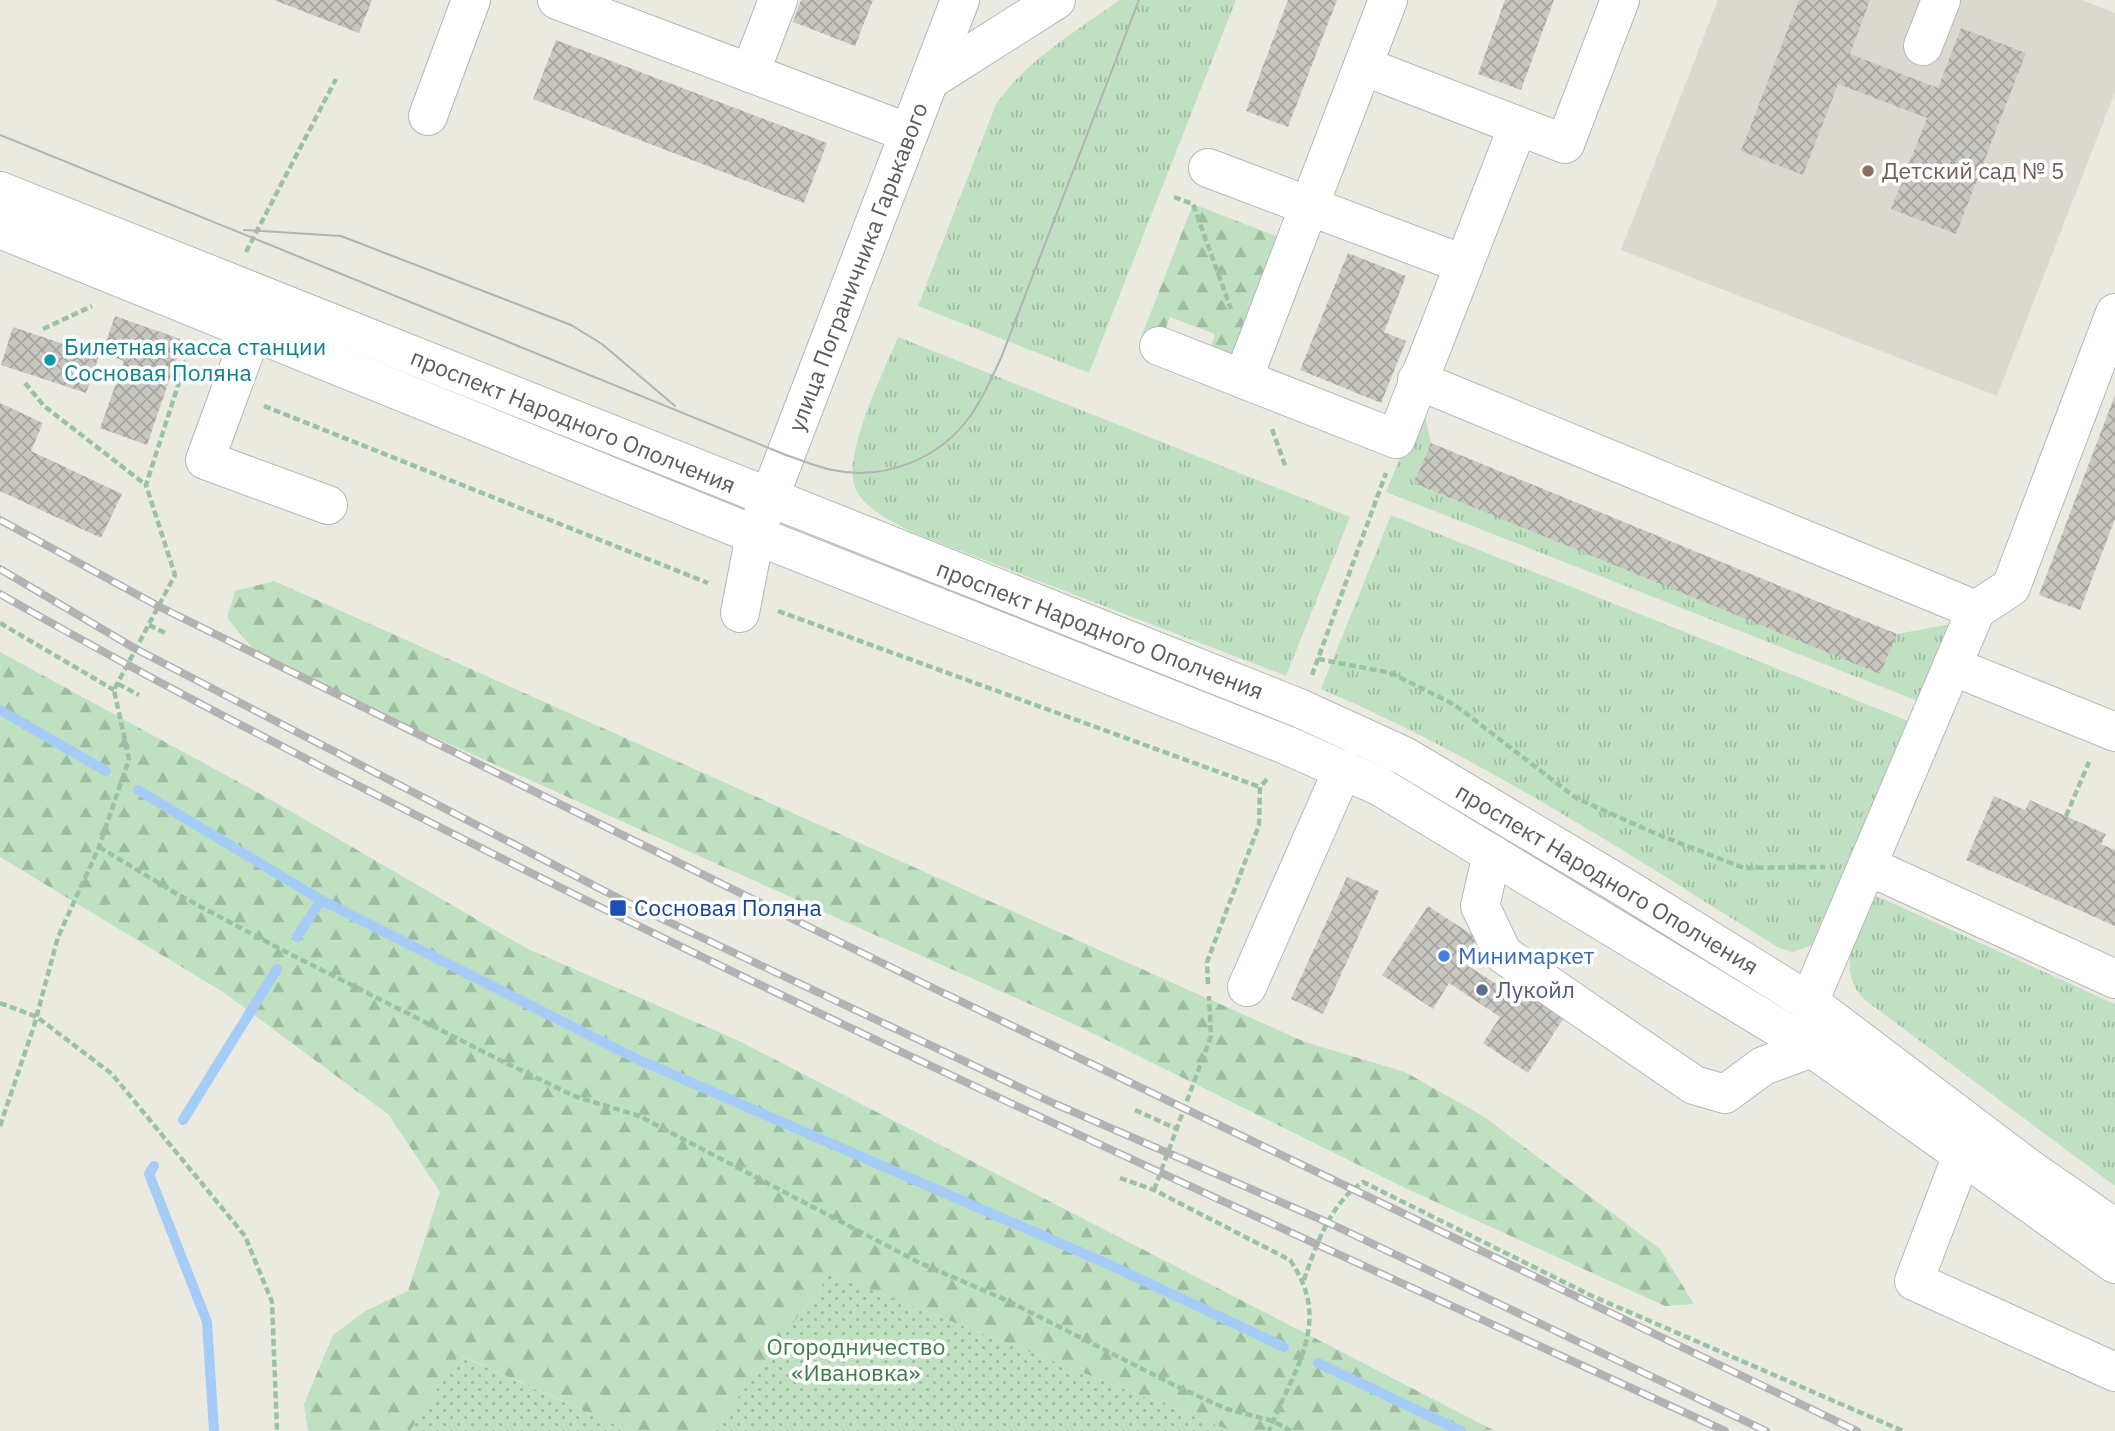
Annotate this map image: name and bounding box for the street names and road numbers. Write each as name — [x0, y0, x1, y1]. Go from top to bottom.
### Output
street label: улица Пограничника Гарькавого — [780, 98, 934, 435]
street label: проспект Народного Ополчения — [406, 341, 740, 499]
street label: проспект Народного Ополчения — [933, 553, 1268, 705]
street label: проспект Народного Ополчения — [1451, 776, 1764, 981]

